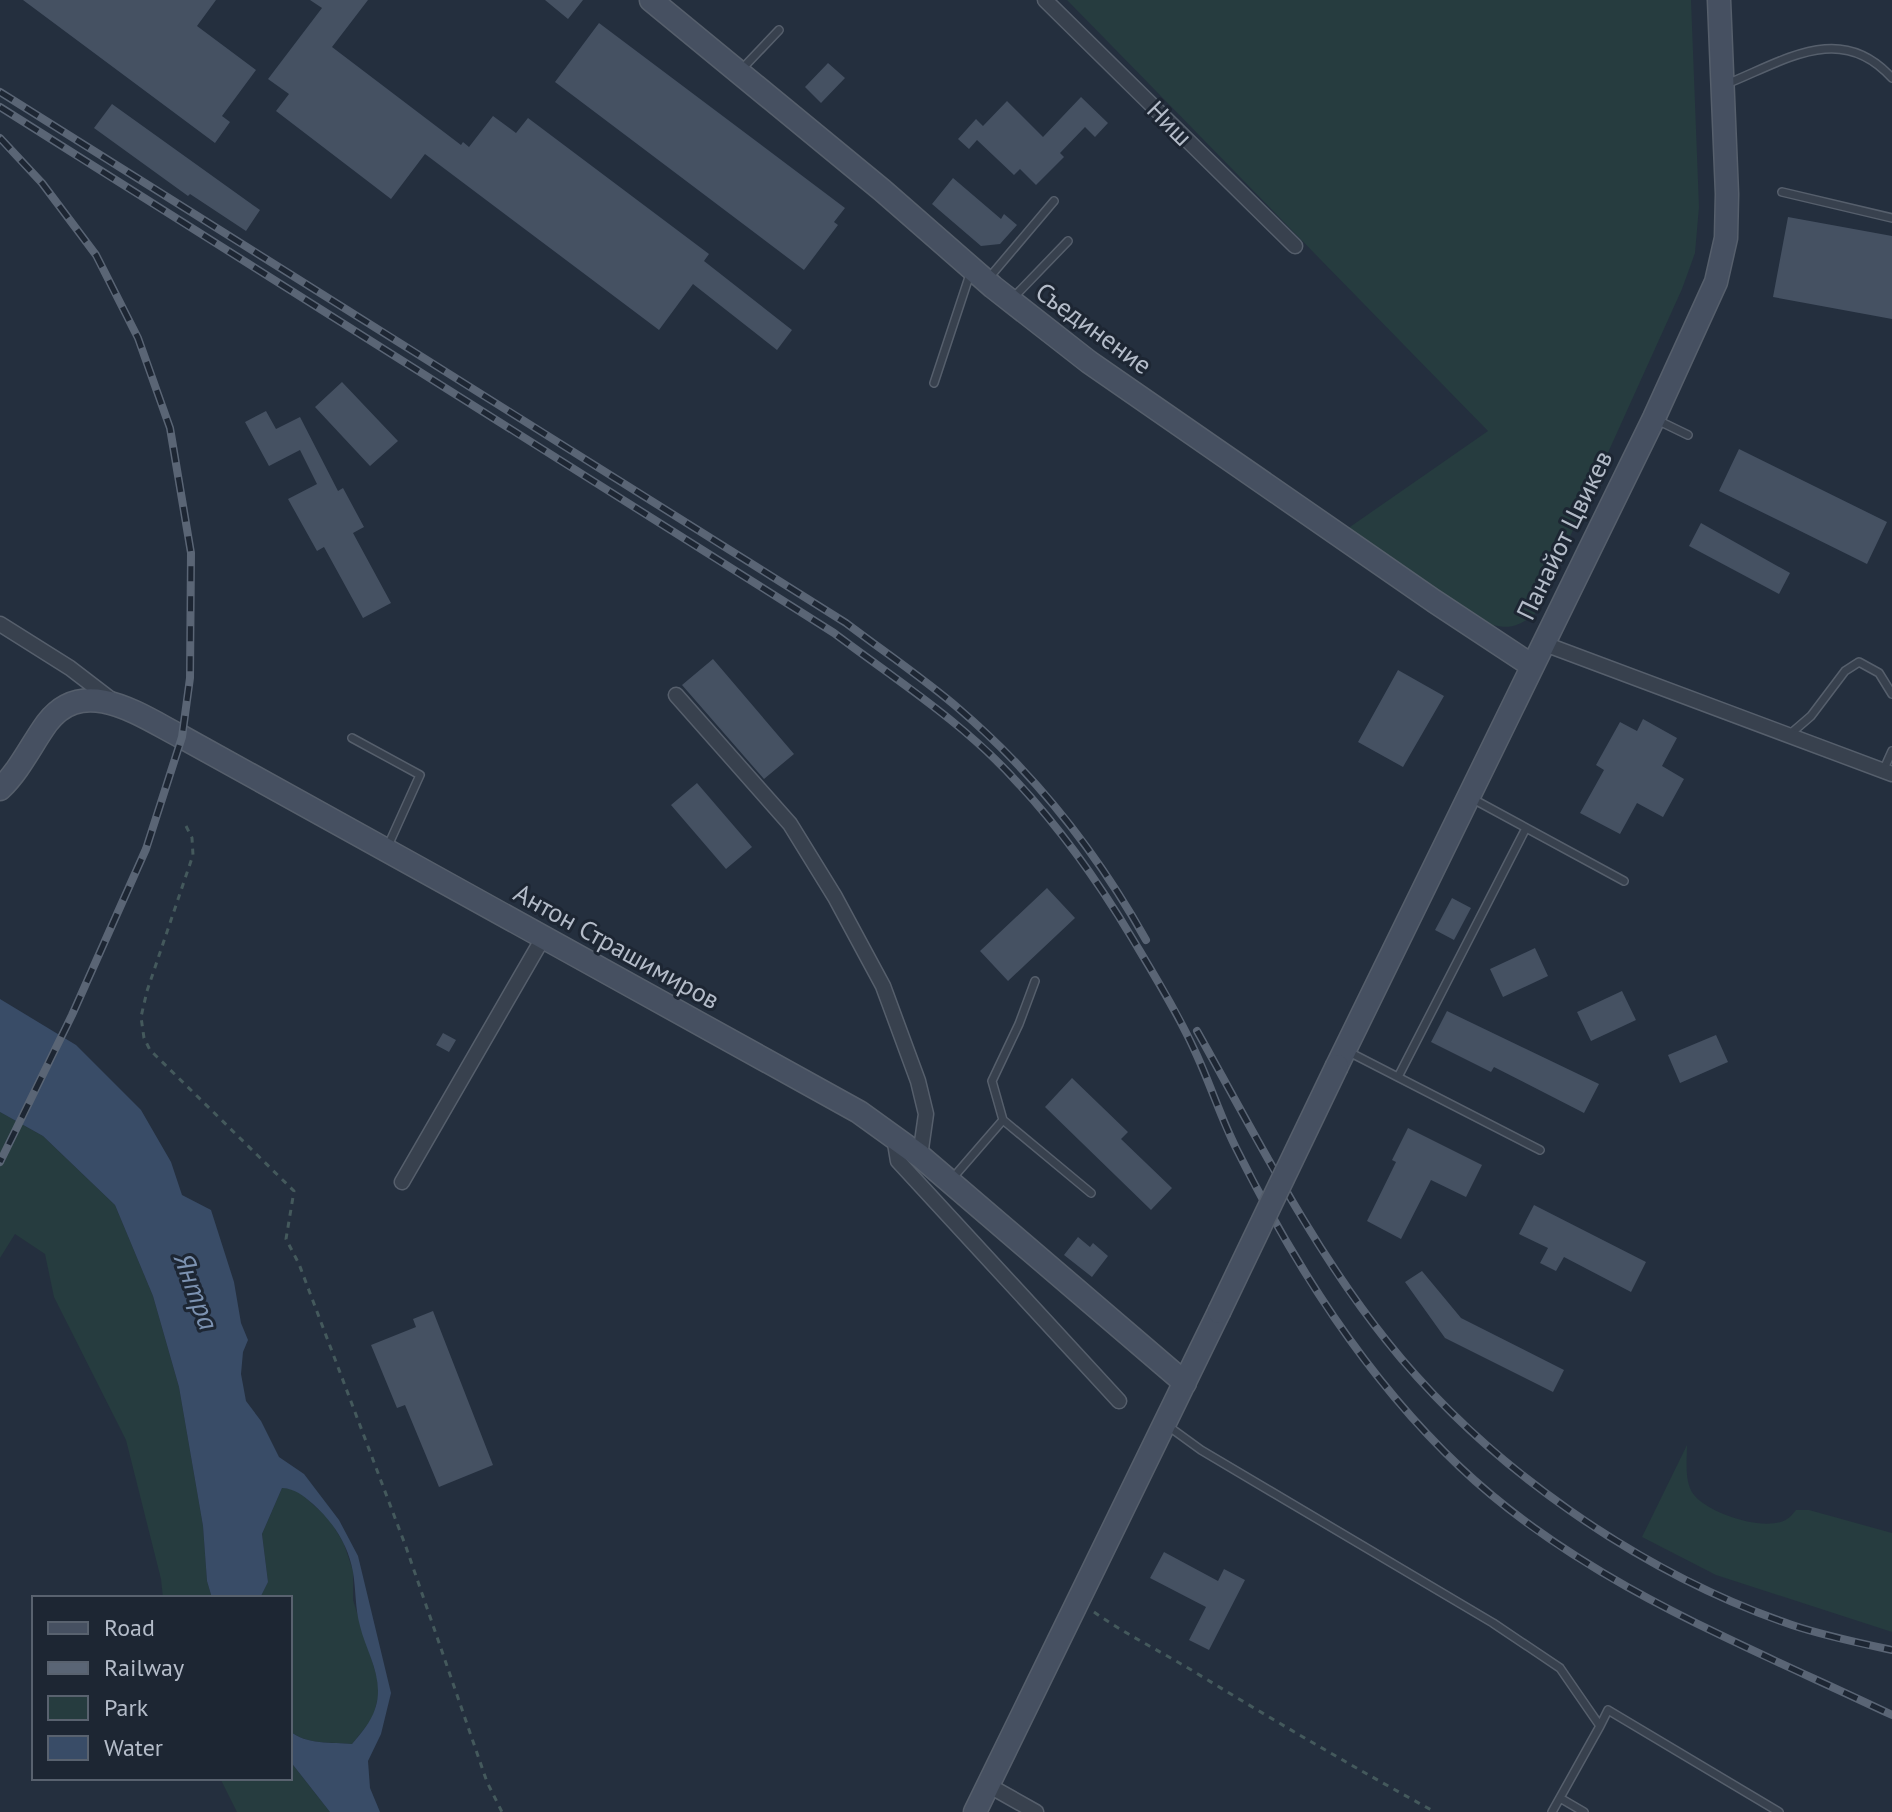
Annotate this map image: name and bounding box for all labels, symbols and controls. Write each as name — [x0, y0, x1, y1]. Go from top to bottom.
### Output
street label: Ниш — [1140, 93, 1200, 153]
street label: Съединение — [1030, 275, 1158, 381]
street label: Панайот Цвикев — [1509, 445, 1619, 625]
street label: Антон Страшимиров — [508, 876, 726, 1016]
water label: Янтра — [166, 1247, 228, 1335]
legend — [32, 1596, 292, 1780]
text: Road — [104, 1612, 155, 1643]
text: Railway — [104, 1652, 184, 1683]
text: Park — [104, 1692, 149, 1723]
text: Water — [104, 1732, 163, 1763]

